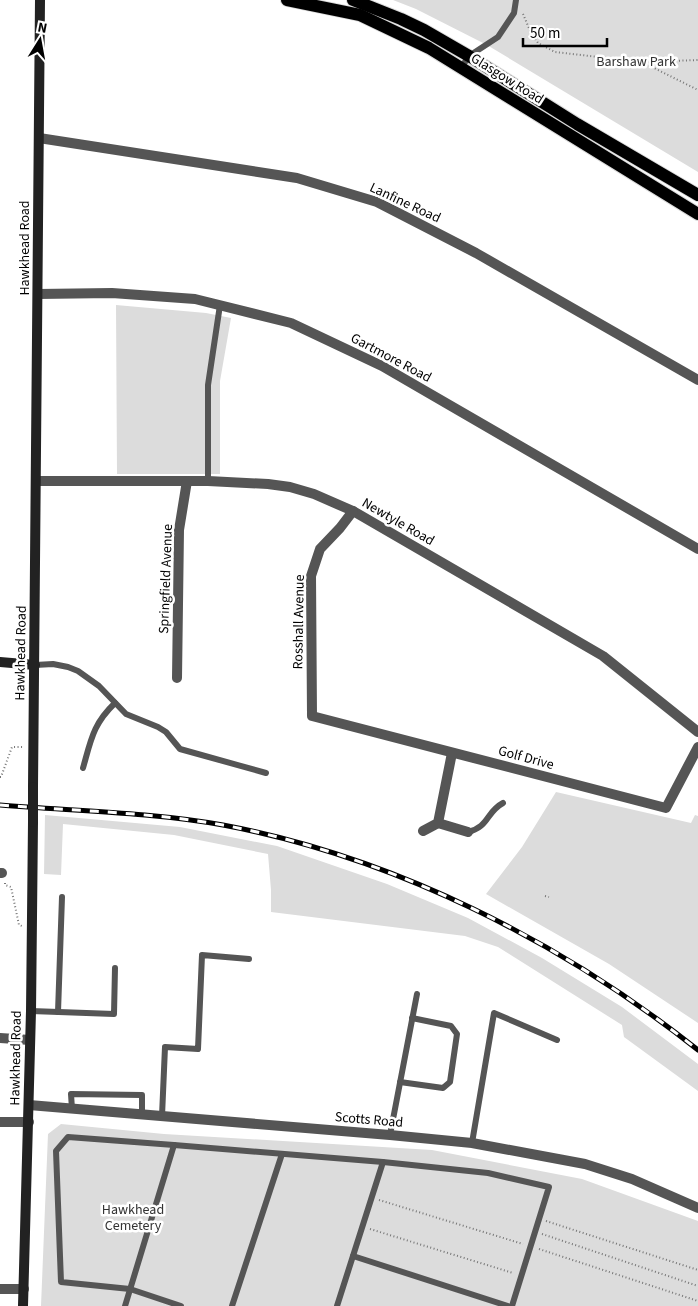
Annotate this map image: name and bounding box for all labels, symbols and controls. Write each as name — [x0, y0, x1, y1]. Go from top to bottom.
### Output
north arrow — [15, 15, 65, 65]
scale bar — [523, 15, 607, 47]
text: N — [36, 18, 49, 39]
text: 50 m — [530, 23, 560, 44]
street label: Glasgow Road — [467, 49, 547, 109]
park label: Barshaw Park — [596, 52, 676, 72]
street label: Lanfine Road — [366, 178, 444, 228]
street label: Hawkhead Road — [15, 200, 35, 296]
street label: Gartmore Road — [347, 328, 435, 388]
street label: Newtyle Road — [358, 493, 438, 551]
street label: Springfield Avenue — [154, 524, 178, 634]
street label: Rosshall Avenue — [288, 574, 310, 670]
street label: Hawkhead Road — [10, 605, 32, 701]
street label: Golf Drive — [496, 741, 556, 775]
street label: Hawkhead Road — [5, 1010, 27, 1106]
street label: Scotts Road — [334, 1107, 404, 1133]
park label: Hawkhead Cemetery — [102, 1200, 164, 1236]

